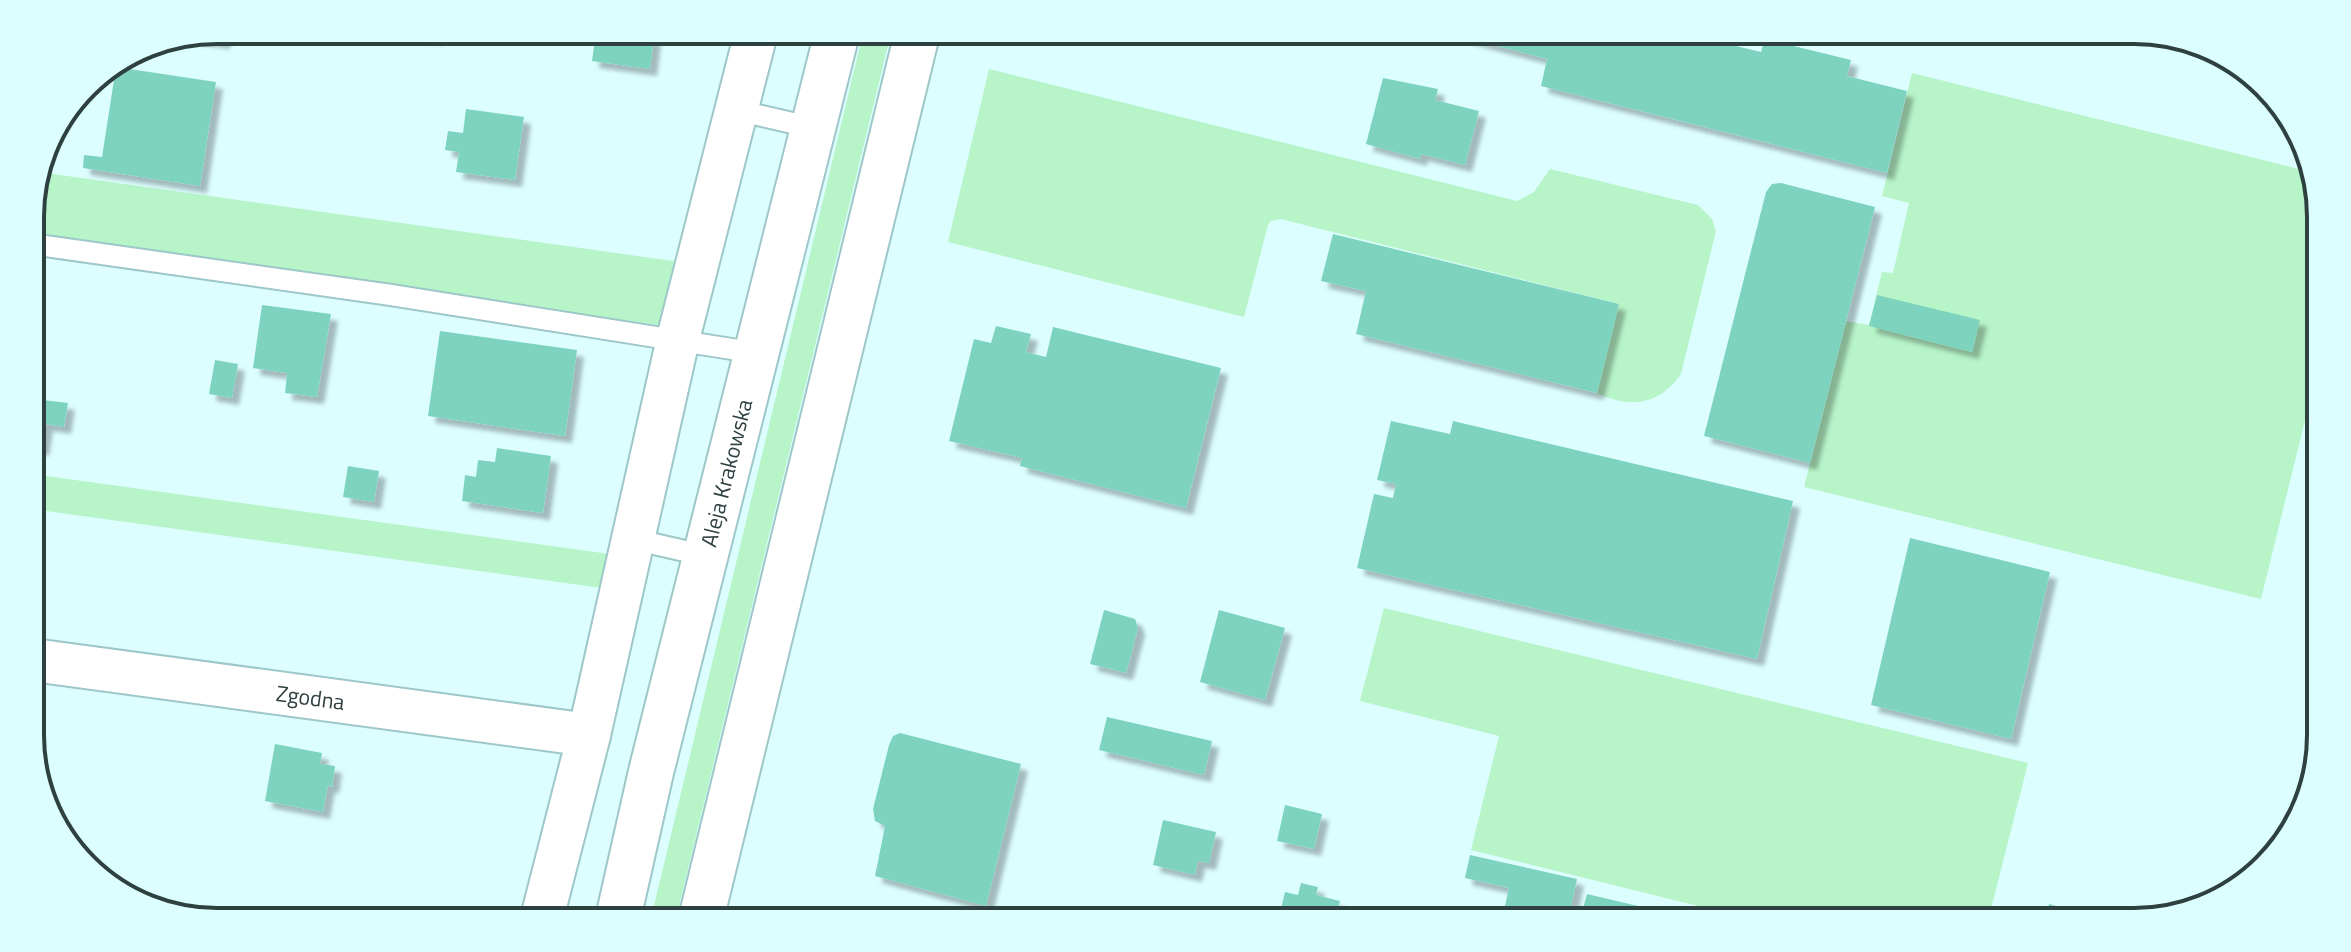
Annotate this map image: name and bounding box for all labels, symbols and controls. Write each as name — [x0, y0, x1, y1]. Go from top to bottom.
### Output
street label: Aleja Krakowska — [691, 395, 761, 550]
street label: Zgodna — [274, 676, 347, 719]

